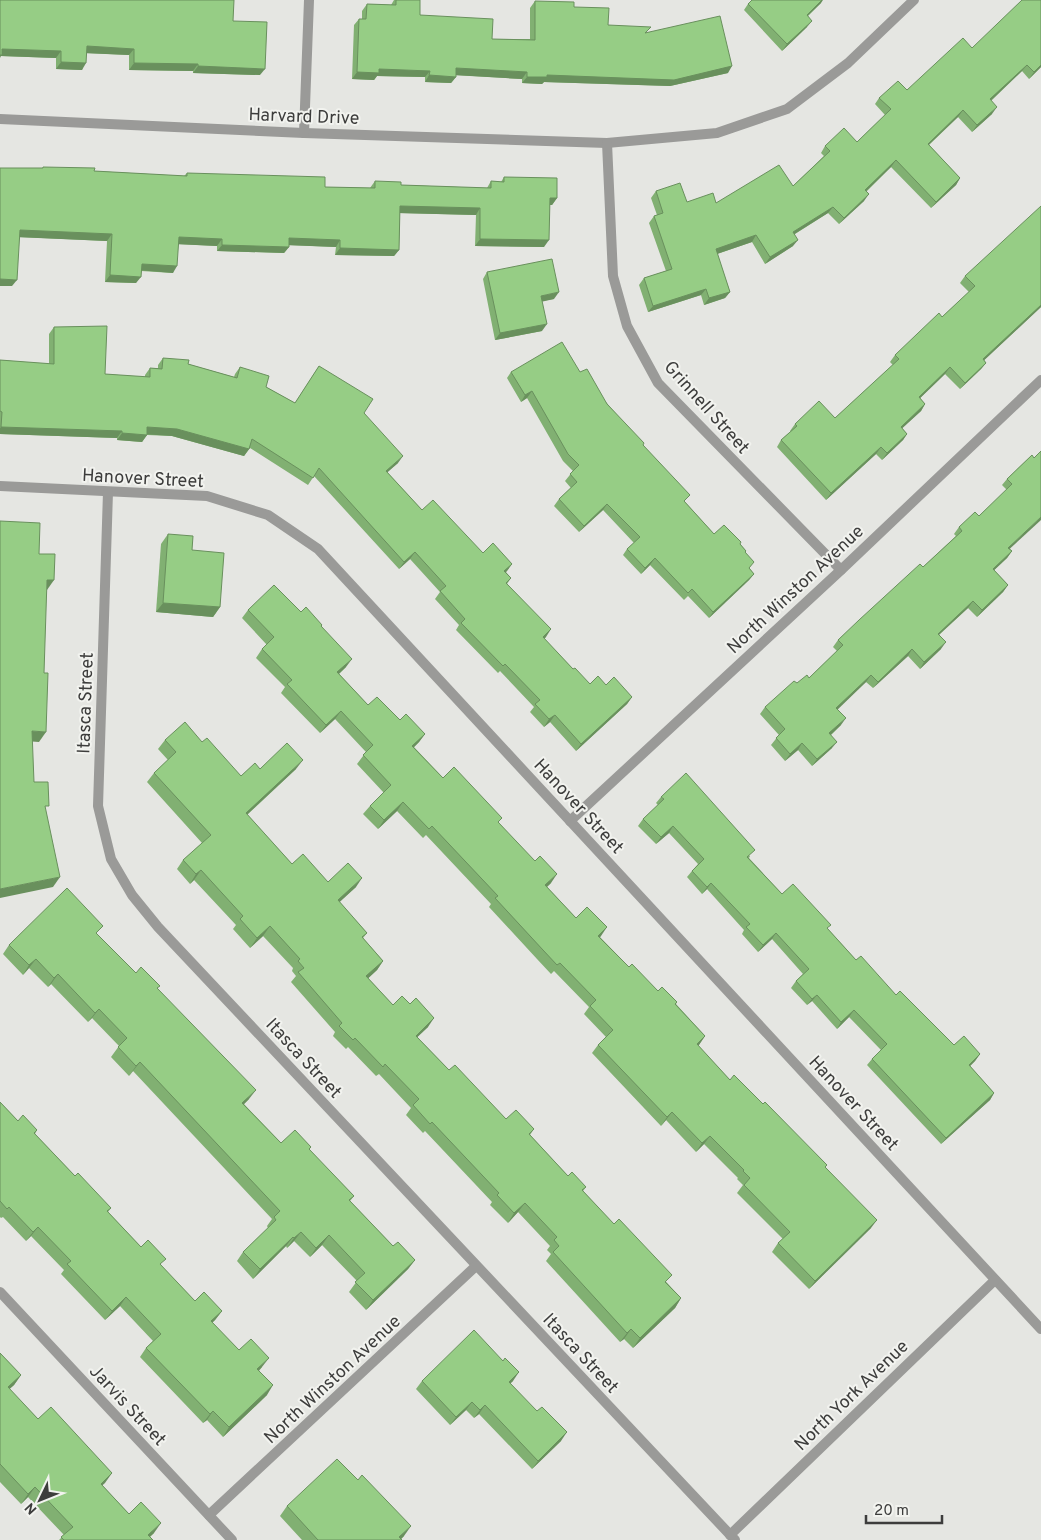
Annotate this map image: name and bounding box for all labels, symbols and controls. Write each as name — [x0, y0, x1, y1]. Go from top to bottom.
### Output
street label: Harvard Drive — [248, 104, 360, 131]
street label: Grinnell Street — [658, 357, 754, 459]
street label: Hanover Street — [81, 465, 204, 494]
street label: North Winston Avenue — [723, 521, 869, 660]
street label: Itasca Street — [73, 652, 100, 754]
street label: Hanover Street — [528, 755, 628, 859]
street label: Itasca Street — [260, 1014, 346, 1104]
street label: Hanover Street — [803, 1052, 903, 1156]
street label: Itasca Street — [537, 1309, 623, 1399]
street label: North Winston Avenue — [260, 1311, 406, 1450]
street label: North York Avenue — [790, 1336, 914, 1456]
street label: Jarvis Street — [83, 1361, 170, 1451]
north arrow — [15, 1475, 65, 1525]
scale bar — [866, 1492, 942, 1524]
text: N — [22, 1498, 41, 1517]
text: 20 m — [874, 1502, 909, 1521]

